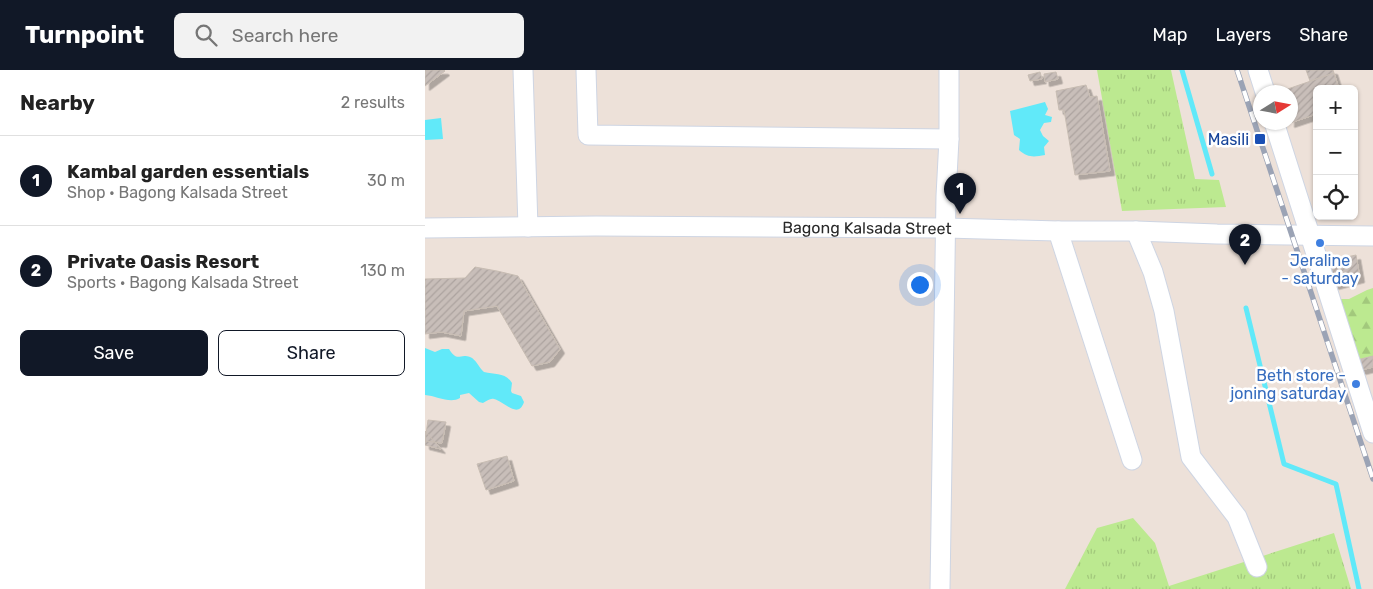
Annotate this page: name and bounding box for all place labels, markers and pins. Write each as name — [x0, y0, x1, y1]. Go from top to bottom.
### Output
place label: Masili — [1208, 130, 1249, 149]
marker: Masili — [1253, 132, 1267, 146]
pin: 1 — [944, 173, 976, 214]
pin: 2 — [1229, 224, 1261, 265]
marker: Jeraline - saturday — [1314, 237, 1326, 249]
place label: Jeraline - saturday — [1281, 251, 1359, 288]
place label: Beth store - joning saturday — [1229, 366, 1346, 403]
marker: Beth store - joning saturday — [1350, 378, 1362, 390]

